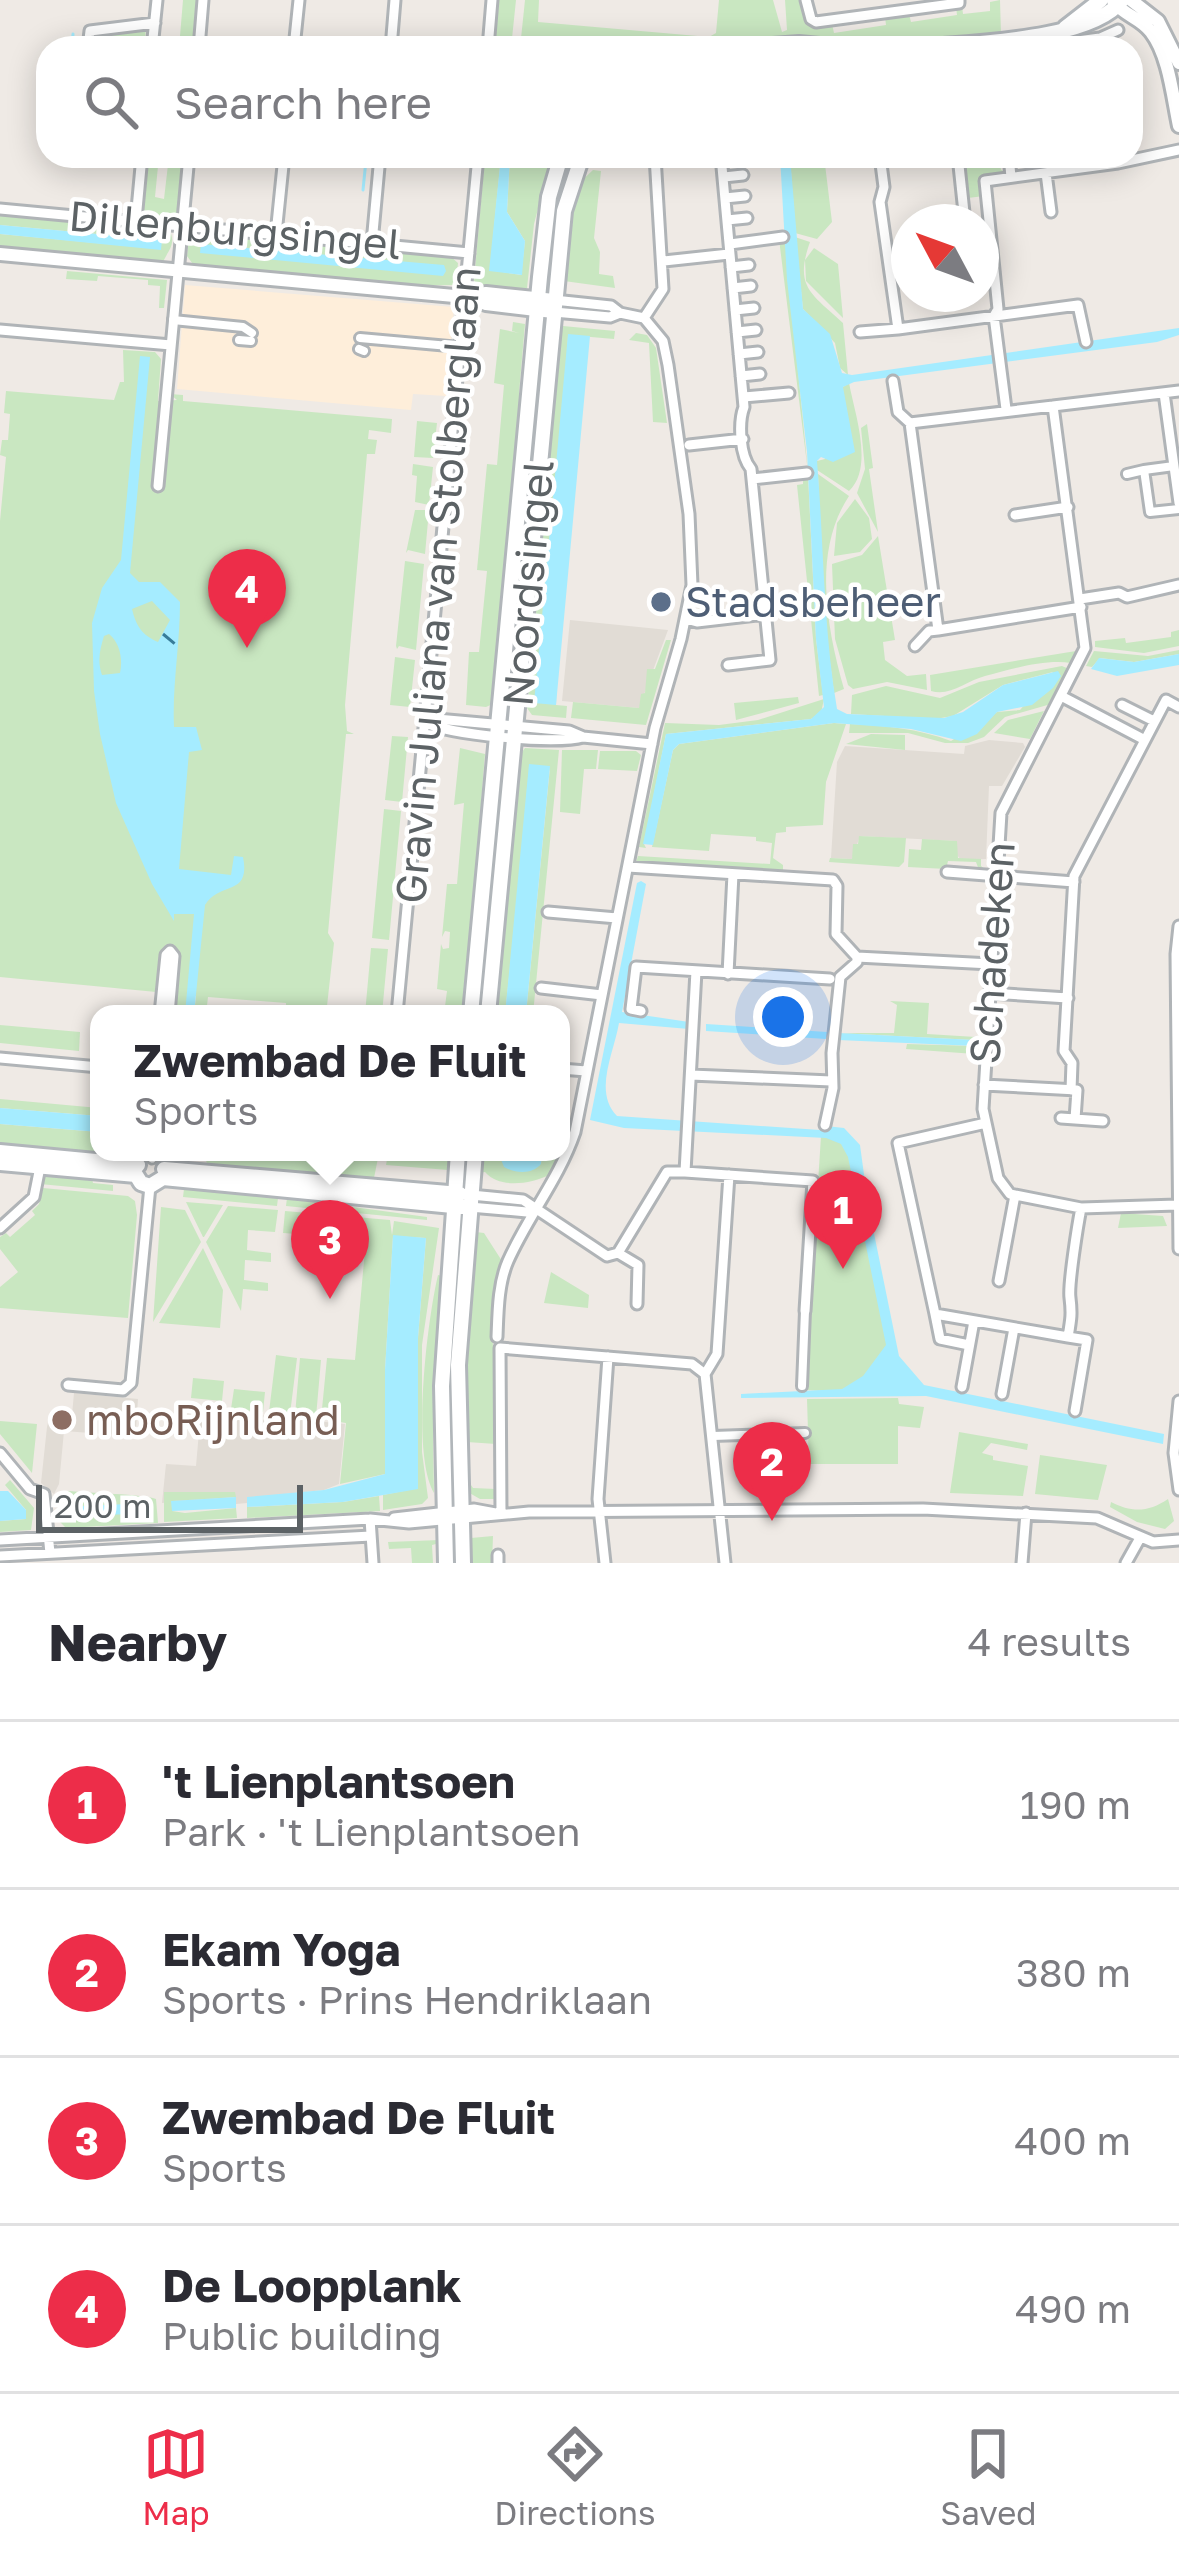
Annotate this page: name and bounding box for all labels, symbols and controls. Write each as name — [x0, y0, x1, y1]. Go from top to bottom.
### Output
search box — [36, 36, 1143, 168]
icon: search — [78, 69, 144, 135]
text: Search here — [174, 75, 432, 129]
street label: Dillenburgsingel — [67, 190, 403, 268]
north arrow — [891, 204, 999, 312]
street label: Gravin Juliana van Stolberglaan — [384, 264, 490, 906]
street label: Noordsingel — [491, 458, 563, 708]
pin: 4 — [208, 549, 286, 648]
place label: Stadsbeheer — [685, 576, 941, 626]
marker: Stadsbeheer — [648, 589, 674, 615]
street label: Schadeken — [958, 840, 1024, 1066]
your location — [753, 987, 813, 1047]
popup — [90, 1005, 570, 1161]
text: Zwembad De Fluit — [133, 1033, 527, 1087]
text: Sports — [133, 1087, 258, 1134]
pin: 1 — [804, 1170, 882, 1269]
pin: 3 — [291, 1200, 369, 1299]
place label: mboRijnland — [86, 1394, 340, 1444]
marker: mboRijnland — [49, 1407, 75, 1433]
pin: 2 — [733, 1422, 811, 1521]
scale bar — [36, 1479, 303, 1532]
text: 200 m — [54, 1486, 152, 1525]
text: Nearby — [48, 1611, 227, 1672]
text: 4 results — [968, 1618, 1131, 1665]
text: 't Lienplantsoen — [162, 1754, 515, 1808]
text: 1 — [77, 1781, 97, 1828]
text: 190 m — [1020, 1781, 1131, 1828]
text: Park · 't Lienplantsoen — [162, 1808, 580, 1855]
text: Ekam Yoga — [162, 1922, 401, 1976]
text: 2 — [75, 1949, 99, 1996]
text: 380 m — [1016, 1949, 1131, 1996]
text: Sports · Prins Hendriklaan — [162, 1976, 652, 2023]
text: Zwembad De Fluit — [162, 2090, 555, 2144]
text: 3 — [75, 2117, 99, 2164]
text: 400 m — [1015, 2117, 1131, 2164]
text: Sports — [162, 2144, 287, 2191]
text: De Loopplank — [162, 2258, 462, 2312]
text: 4 — [75, 2285, 99, 2332]
text: 490 m — [1015, 2285, 1131, 2332]
text: Public building — [162, 2312, 442, 2359]
tab: Map — [142, 2421, 210, 2532]
tab: Directions — [494, 2421, 656, 2532]
tab: Saved — [940, 2421, 1037, 2532]

